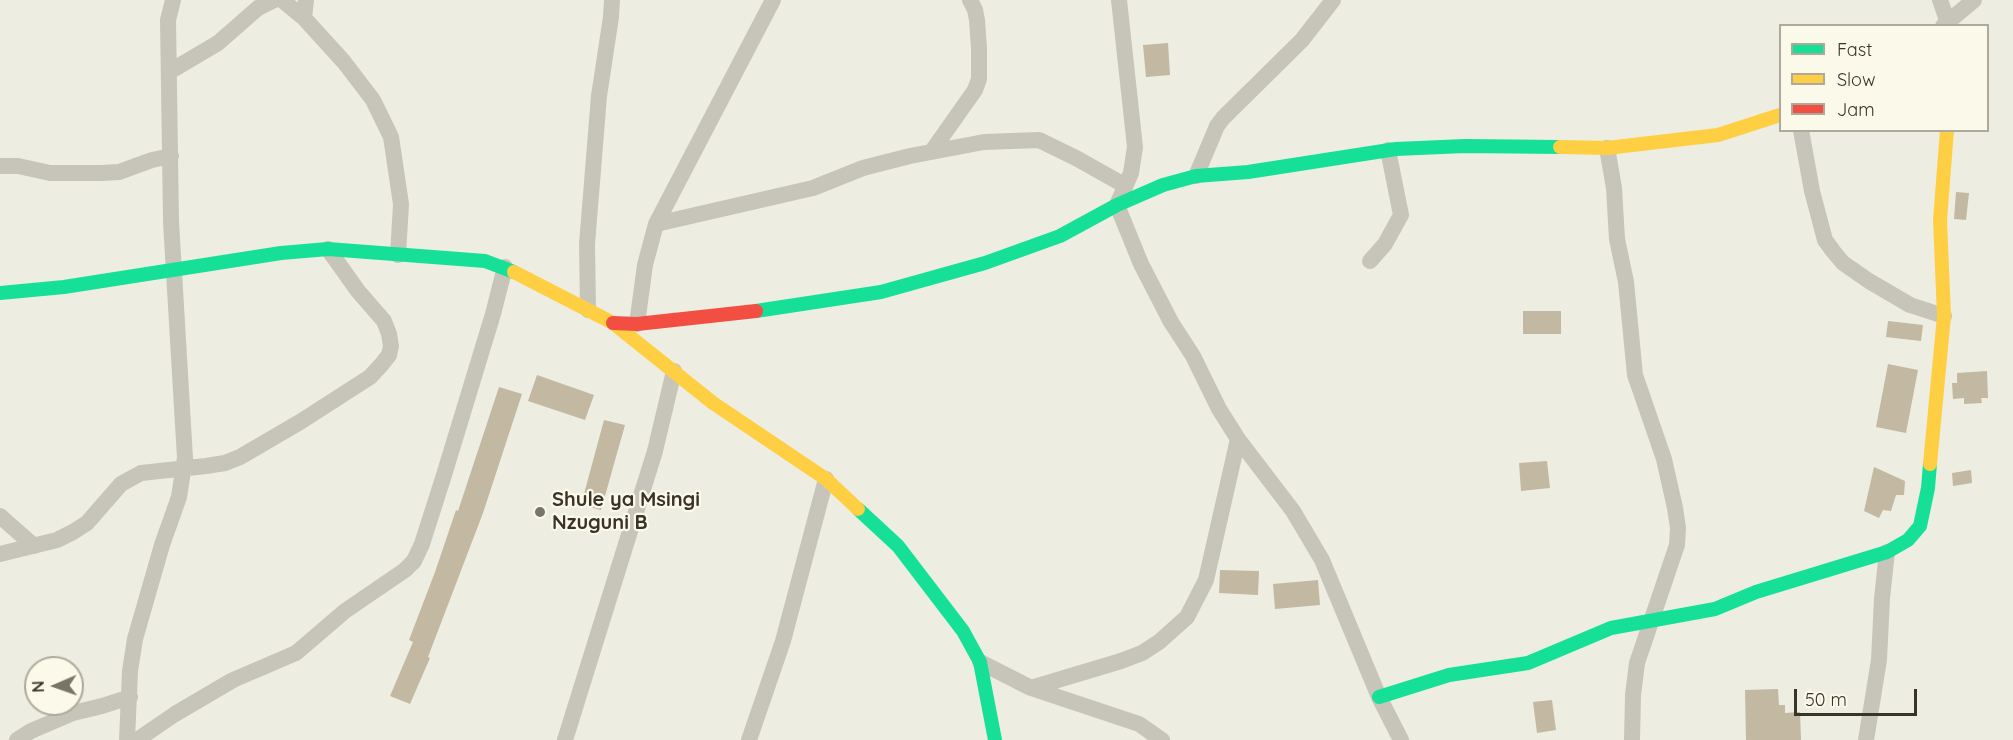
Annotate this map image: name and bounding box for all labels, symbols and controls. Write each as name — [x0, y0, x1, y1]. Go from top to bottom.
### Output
legend — [1779, 24, 1989, 132]
text: Fast — [1837, 38, 1872, 61]
text: Slow — [1837, 68, 1875, 91]
text: Jam — [1837, 98, 1875, 121]
place label: Shule ya Msingi Nzuguni B — [552, 488, 700, 535]
marker: Shule ya Msingi Nzuguni B — [533, 505, 547, 519]
north arrow — [24, 656, 84, 716]
scale bar — [1797, 677, 1920, 715]
text: N — [28, 680, 48, 693]
text: 50 m — [1805, 688, 1847, 711]

